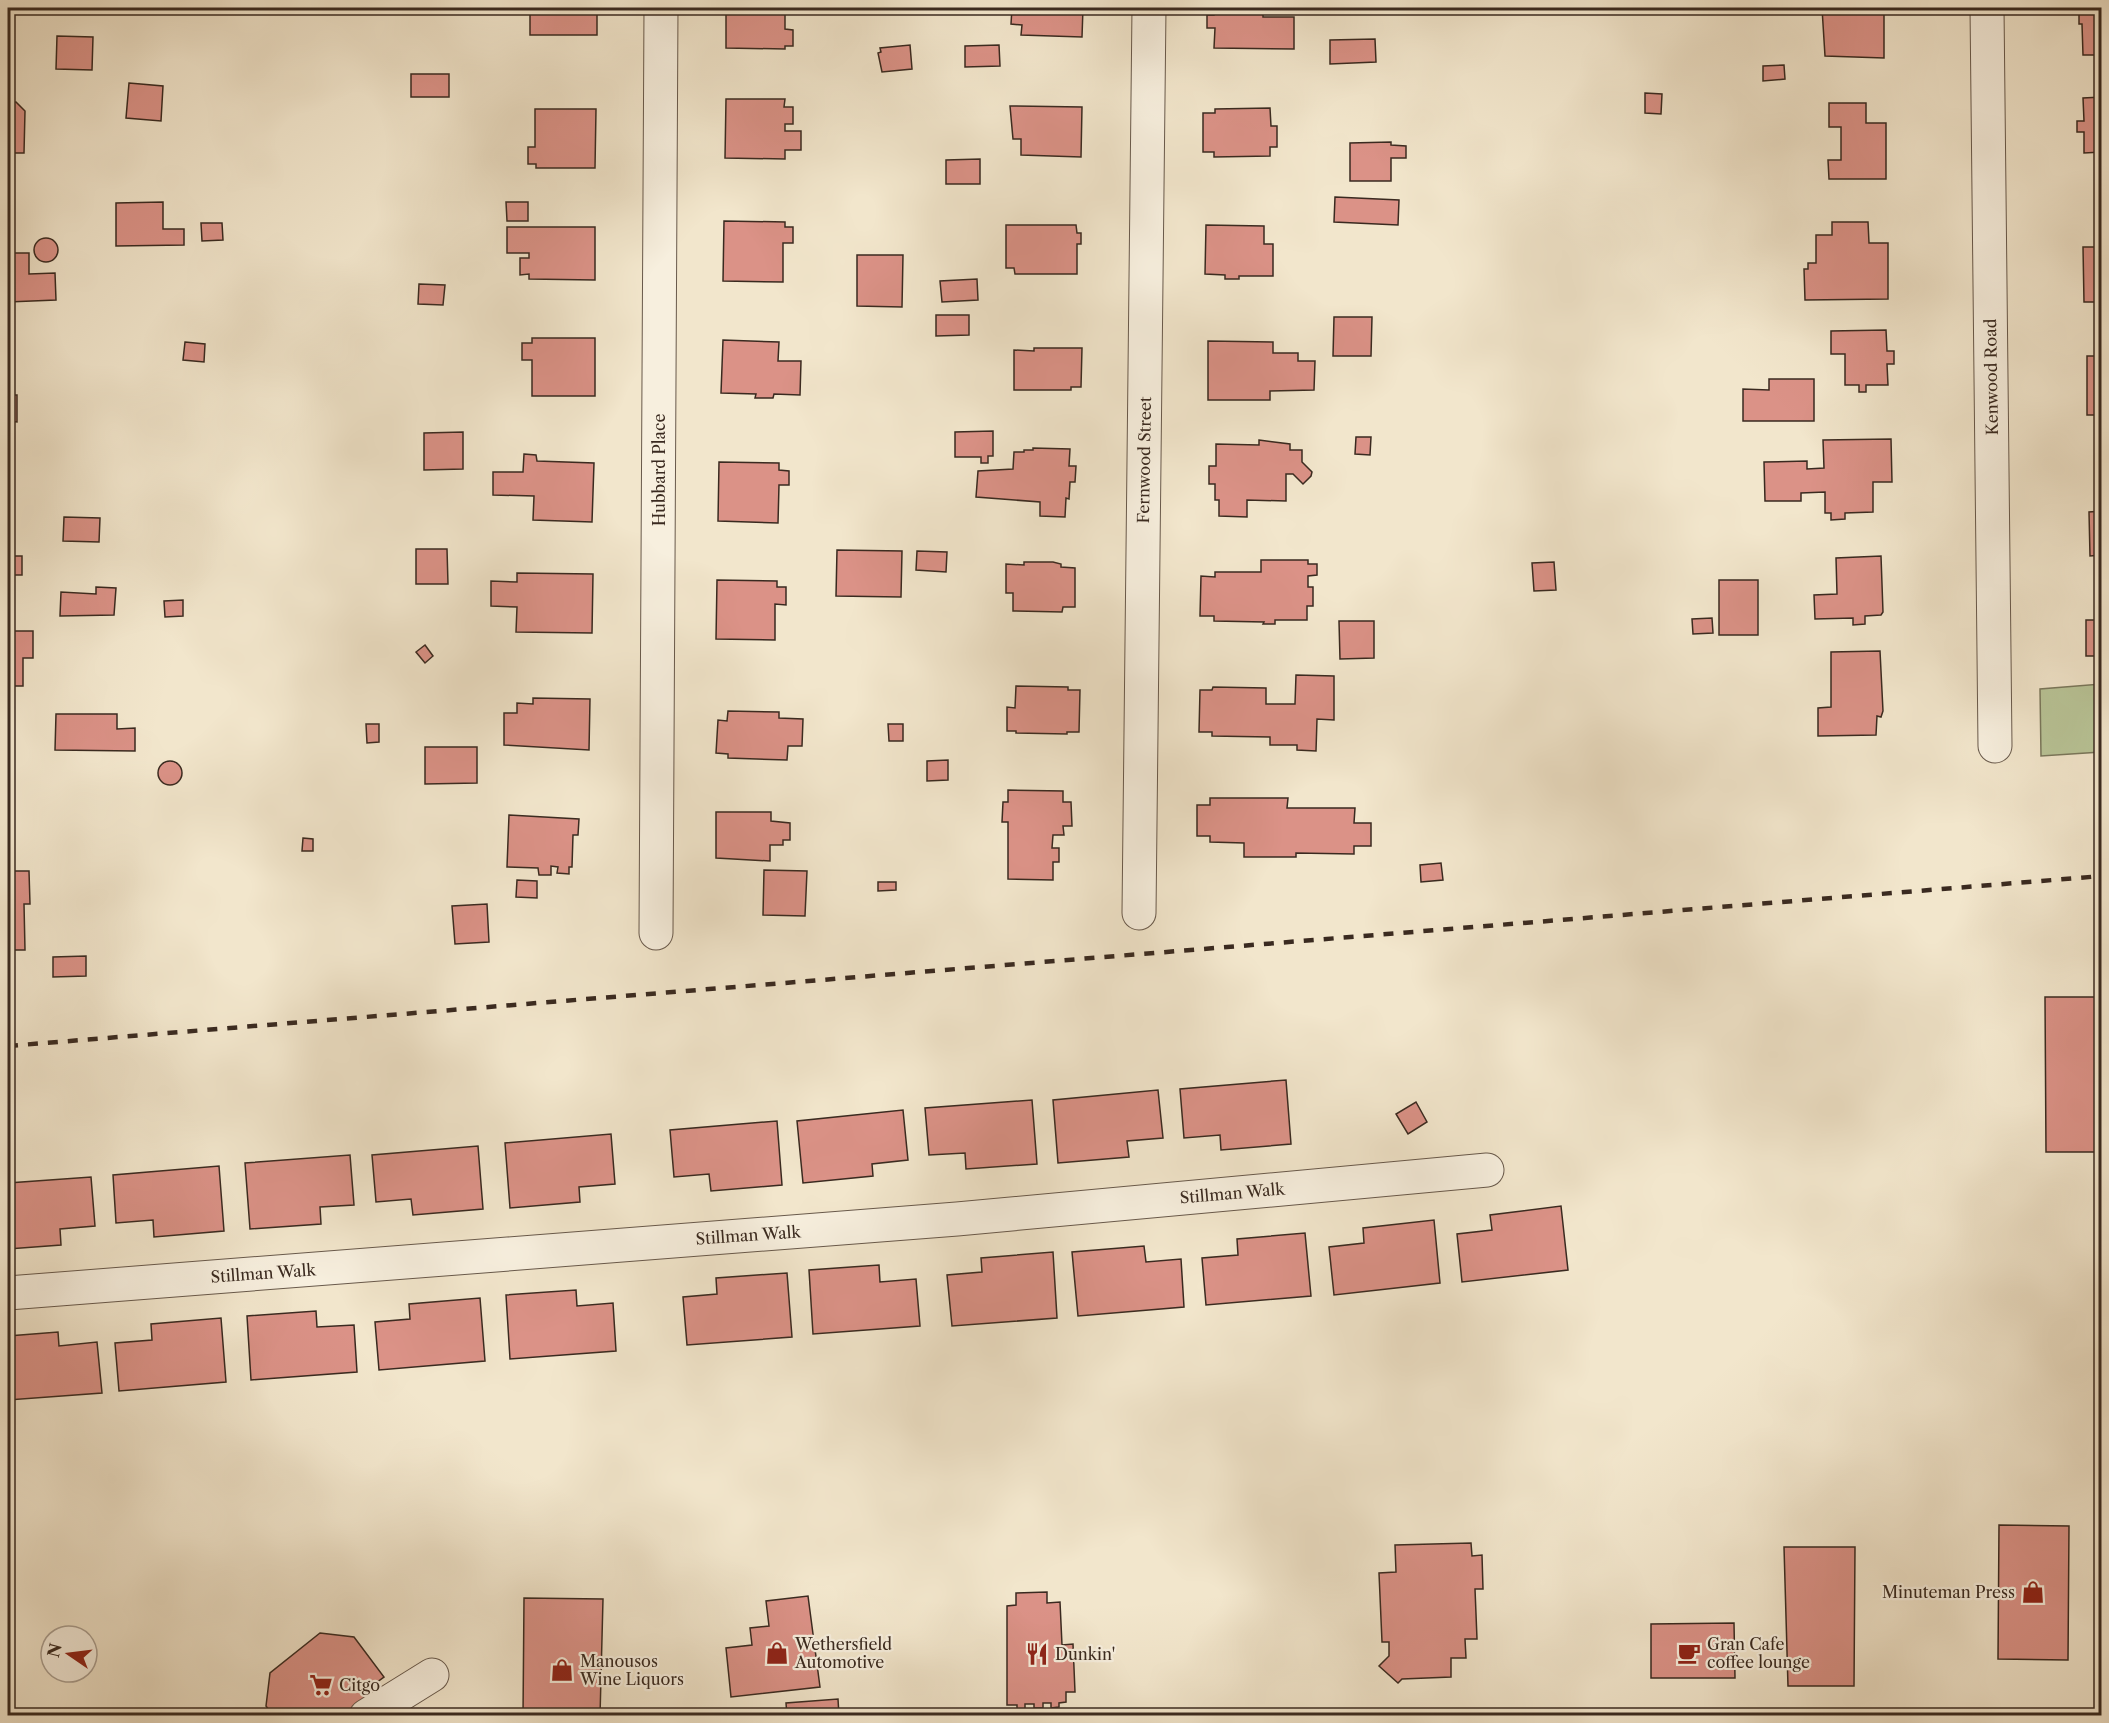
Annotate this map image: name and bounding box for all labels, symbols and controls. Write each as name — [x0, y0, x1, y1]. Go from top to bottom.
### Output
street label: Kenwood Road — [1980, 318, 2002, 435]
street label: Fernwood Street — [1133, 396, 1155, 524]
street label: Hubbard Place — [649, 414, 669, 526]
street label: Stillman Walk — [1179, 1178, 1286, 1208]
street label: Stillman Walk — [695, 1221, 802, 1249]
street label: Stillman Walk — [210, 1259, 317, 1287]
shop icon: Minuteman Press — [2020, 1579, 2046, 1605]
place label: Minuteman Press — [1882, 1582, 2015, 1602]
north arrow — [39, 1624, 99, 1684]
place label: Wethersfield Automotive — [794, 1634, 892, 1672]
place label: Gran Cafe coffee lounge — [1707, 1634, 1810, 1672]
shop icon: Wethersfield Automotive — [764, 1640, 790, 1666]
cafe icon: Gran Cafe coffee lounge — [1676, 1640, 1702, 1666]
text: N — [43, 1641, 66, 1660]
restaurant icon: Dunkin' — [1024, 1641, 1050, 1667]
place label: Dunkin' — [1055, 1644, 1115, 1664]
place label: Manousos Wine Liquors — [579, 1651, 684, 1689]
shop icon: Manousos Wine Liquors — [549, 1657, 575, 1683]
supermarket icon: Citgo — [308, 1672, 334, 1698]
place label: Citgo — [339, 1675, 380, 1695]

